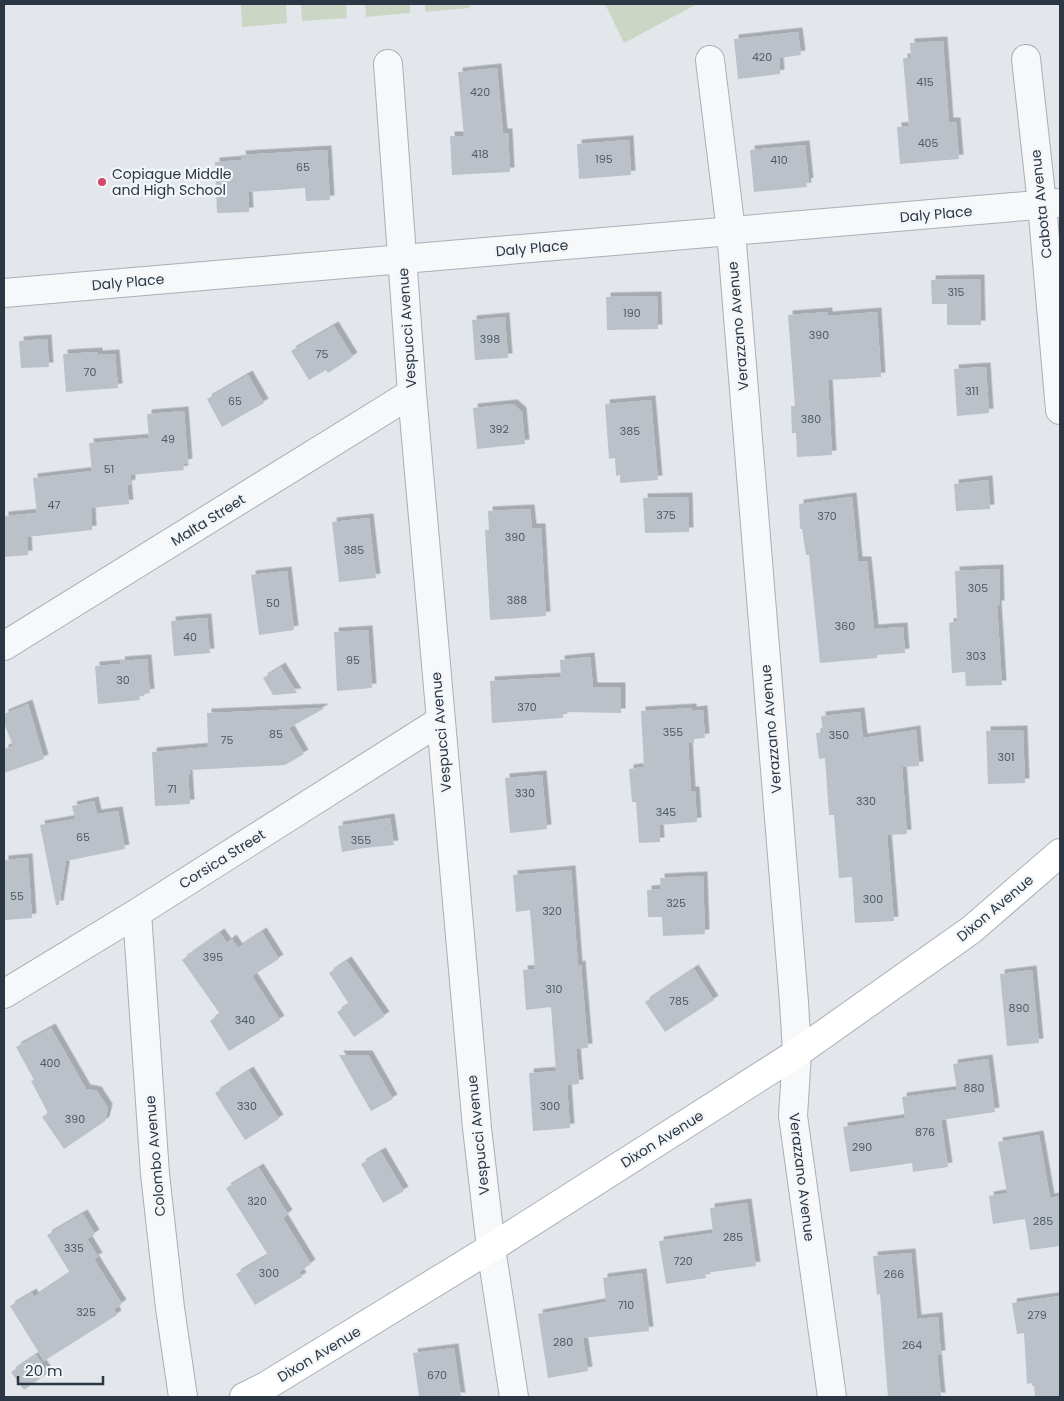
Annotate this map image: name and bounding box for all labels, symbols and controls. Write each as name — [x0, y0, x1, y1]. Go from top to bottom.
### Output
house number: 420 — [752, 49, 772, 65]
house number: 415 — [916, 74, 934, 90]
house number: 420 — [470, 84, 490, 100]
house number: 405 — [918, 135, 938, 151]
house number: 418 — [471, 146, 489, 162]
street label: Cabota Avenue — [1025, 148, 1057, 260]
house number: 195 — [595, 151, 613, 167]
house number: 410 — [770, 152, 788, 168]
house number: 65 — [296, 159, 310, 175]
place label: Copiague Middle and High School — [112, 164, 232, 200]
marker: Copiague Middle and High School — [96, 176, 108, 188]
street label: Daly Place — [899, 201, 973, 227]
street label: Daly Place — [495, 235, 569, 261]
street label: Verazzano Avenue — [722, 260, 754, 391]
street label: Vespucci Avenue — [393, 267, 421, 389]
street label: Daly Place — [91, 269, 165, 295]
house number: 315 — [948, 284, 965, 300]
house number: 190 — [623, 305, 641, 321]
house number: 390 — [809, 327, 829, 343]
house number: 398 — [480, 331, 500, 347]
house number: 75 — [316, 346, 329, 362]
house number: 70 — [84, 364, 97, 380]
house number: 311 — [965, 383, 979, 399]
house number: 65 — [228, 393, 242, 409]
house number: 380 — [801, 411, 821, 427]
house number: 392 — [489, 421, 509, 437]
house number: 385 — [620, 423, 640, 439]
house number: 49 — [161, 431, 175, 447]
house number: 51 — [104, 461, 114, 477]
street label: Malta Street — [167, 489, 249, 551]
house number: 47 — [48, 497, 60, 513]
house number: 375 — [656, 507, 676, 523]
house number: 370 — [817, 508, 837, 524]
house number: 390 — [505, 529, 525, 545]
house number: 385 — [344, 542, 364, 558]
house number: 305 — [968, 580, 988, 596]
house number: 388 — [507, 592, 527, 608]
house number: 50 — [266, 595, 280, 611]
house number: 360 — [835, 618, 855, 634]
house number: 40 — [183, 629, 197, 645]
house number: 303 — [966, 648, 986, 664]
house number: 95 — [346, 652, 360, 668]
street label: Verazzano Avenue — [755, 663, 787, 794]
street label: Vespucci Avenue — [426, 671, 456, 793]
house number: 30 — [116, 672, 130, 688]
house number: 370 — [517, 699, 537, 715]
house number: 355 — [663, 724, 683, 740]
house number: 85 — [269, 726, 283, 742]
house number: 350 — [829, 727, 849, 743]
house number: 75 — [221, 732, 234, 748]
house number: 301 — [998, 749, 1014, 765]
house number: 71 — [167, 781, 177, 797]
house number: 330 — [515, 785, 535, 801]
house number: 330 — [856, 793, 876, 809]
house number: 345 — [656, 804, 676, 820]
street label: Corsica Street — [175, 824, 269, 894]
house number: 65 — [76, 829, 90, 845]
house number: 355 — [351, 832, 371, 848]
street label: Dixon Avenue — [952, 870, 1038, 946]
house number: 55 — [10, 888, 24, 904]
house number: 300 — [863, 891, 883, 907]
house number: 325 — [666, 895, 686, 911]
house number: 320 — [542, 903, 562, 919]
house number: 395 — [203, 949, 223, 965]
house number: 310 — [546, 981, 563, 997]
house number: 785 — [669, 993, 689, 1009]
house number: 890 — [1009, 1000, 1029, 1016]
house number: 340 — [235, 1012, 255, 1028]
house number: 400 — [40, 1055, 60, 1071]
street label: Vespucci Avenue — [462, 1074, 494, 1196]
house number: 880 — [964, 1080, 984, 1096]
street label: Colombo Avenue — [140, 1094, 170, 1217]
house number: 330 — [237, 1098, 257, 1114]
house number: 300 — [540, 1098, 560, 1114]
street label: Dixon Avenue — [617, 1105, 708, 1172]
house number: 390 — [65, 1111, 85, 1127]
street label: Verazzano Avenue — [784, 1112, 820, 1243]
house number: 876 — [915, 1124, 935, 1140]
house number: 290 — [852, 1139, 872, 1155]
house number: 320 — [247, 1193, 267, 1209]
house number: 285 — [1033, 1213, 1053, 1229]
house number: 285 — [723, 1229, 743, 1245]
house number: 335 — [64, 1240, 84, 1256]
house number: 720 — [673, 1253, 693, 1269]
house number: 300 — [259, 1265, 279, 1281]
house number: 266 — [884, 1266, 904, 1282]
house number: 710 — [618, 1297, 634, 1313]
house number: 325 — [76, 1304, 96, 1320]
house number: 279 — [1027, 1307, 1047, 1323]
street label: Dixon Avenue — [273, 1321, 365, 1387]
house number: 280 — [553, 1334, 573, 1350]
house number: 264 — [902, 1337, 922, 1353]
scale bar — [18, 1354, 102, 1386]
text: 20 m — [25, 1360, 63, 1381]
house number: 670 — [427, 1367, 447, 1383]

